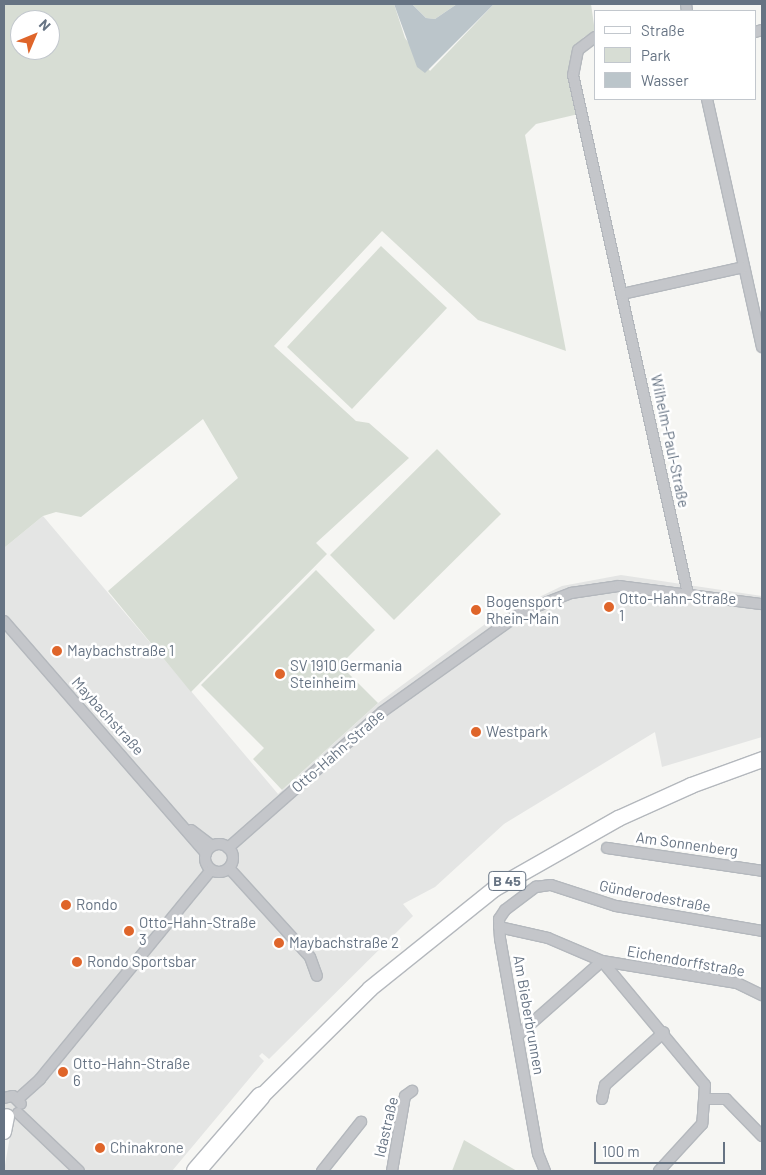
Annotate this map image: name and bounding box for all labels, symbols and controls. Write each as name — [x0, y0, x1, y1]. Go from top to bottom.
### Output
north arrow — [10, 10, 60, 60]
legend — [594, 10, 756, 100]
text: N — [36, 15, 55, 34]
text: Straße — [641, 21, 685, 39]
text: Park — [641, 46, 670, 64]
text: Wasser — [641, 71, 689, 89]
street label: Wilhelm-Paul-Straße — [647, 373, 693, 509]
place label: Otto-Hahn-Straße 1 — [619, 589, 736, 624]
place label: Bogensport Rhein-Main — [486, 592, 562, 627]
marker: Otto-Hahn-Straße 1 — [603, 601, 615, 613]
marker: Bogensport Rhein-Main — [470, 604, 482, 616]
place label: Maybachstraße 1 — [67, 642, 174, 660]
marker: Maybachstraße 1 — [51, 645, 63, 657]
place label: SV 1910 Germania Steinheim — [290, 656, 402, 691]
marker: SV 1910 Germania Steinheim — [274, 668, 286, 680]
street label: Maybachstraße — [68, 673, 148, 759]
street label: Otto-Hahn-Straße — [288, 706, 388, 796]
place label: Westpark — [486, 723, 548, 741]
marker: Westpark — [470, 726, 482, 738]
street label: Am Sonnenberg — [635, 828, 739, 860]
road number: B 45 — [488, 869, 526, 892]
street label: Günderodestraße — [598, 876, 712, 916]
place label: Rondo — [76, 896, 118, 914]
marker: Rondo — [60, 899, 72, 911]
place label: Otto-Hahn-Straße 3 — [139, 913, 256, 948]
marker: Otto-Hahn-Straße 3 — [123, 925, 135, 937]
place label: Maybachstraße 2 — [289, 934, 399, 952]
marker: Maybachstraße 2 — [273, 937, 285, 949]
street label: Eichendorffstraße — [626, 942, 746, 980]
place label: Rondo Sportsbar — [87, 953, 196, 971]
street label: Am Bieberbrunnen — [510, 954, 548, 1076]
marker: Rondo Sportsbar — [71, 956, 83, 968]
place label: Otto-Hahn-Straße 6 — [73, 1054, 190, 1089]
marker: Otto-Hahn-Straße 6 — [57, 1066, 69, 1078]
street label: Idastraße — [370, 1095, 402, 1159]
scale bar — [596, 1132, 727, 1164]
place label: Chinakrone — [110, 1139, 184, 1157]
marker: Chinakrone — [94, 1142, 106, 1154]
text: 100 m — [602, 1142, 640, 1160]

